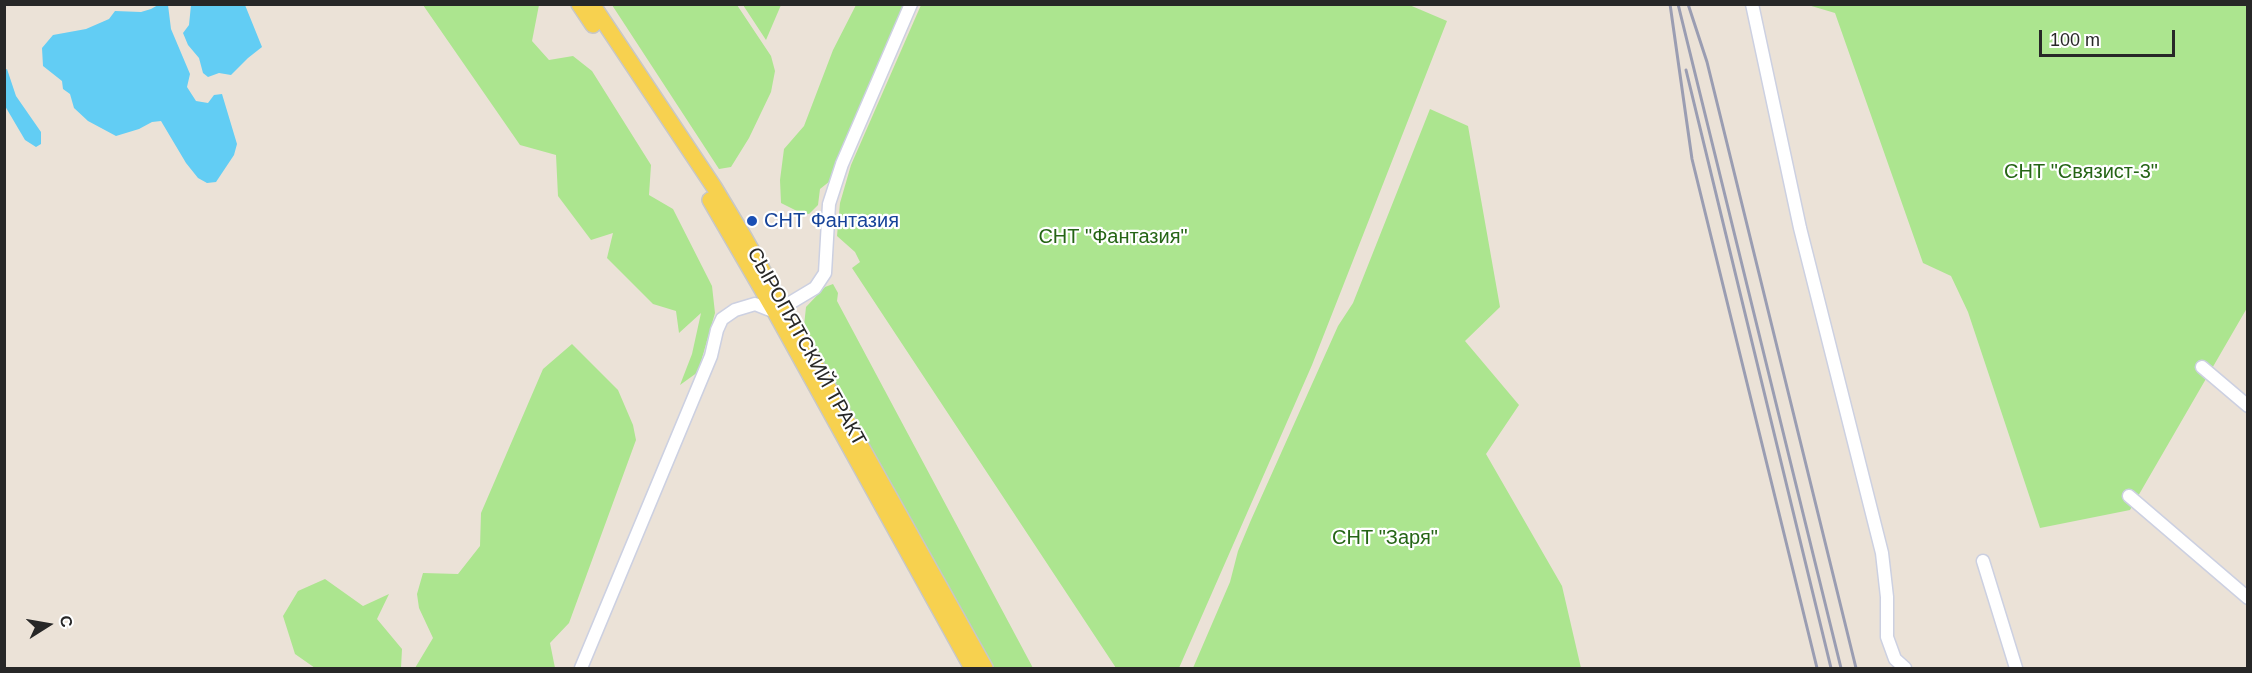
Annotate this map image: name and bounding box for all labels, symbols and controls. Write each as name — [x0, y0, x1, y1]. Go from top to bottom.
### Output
scale bar — [2042, 18, 2178, 56]
text: 100 m — [2050, 30, 2100, 50]
park label: СНТ "Связист-3" — [2004, 160, 2158, 184]
place label: СНТ Фантазия — [764, 209, 899, 233]
marker: СНТ Фантазия — [745, 214, 759, 228]
park label: СНТ "Фантазия" — [1038, 225, 1188, 249]
street label: СЫРОПЯТСКИЙ ТРАКТ — [741, 243, 871, 451]
park label: СНТ "Заря" — [1332, 526, 1438, 550]
north arrow — [18, 595, 78, 655]
text: С — [57, 614, 76, 629]

